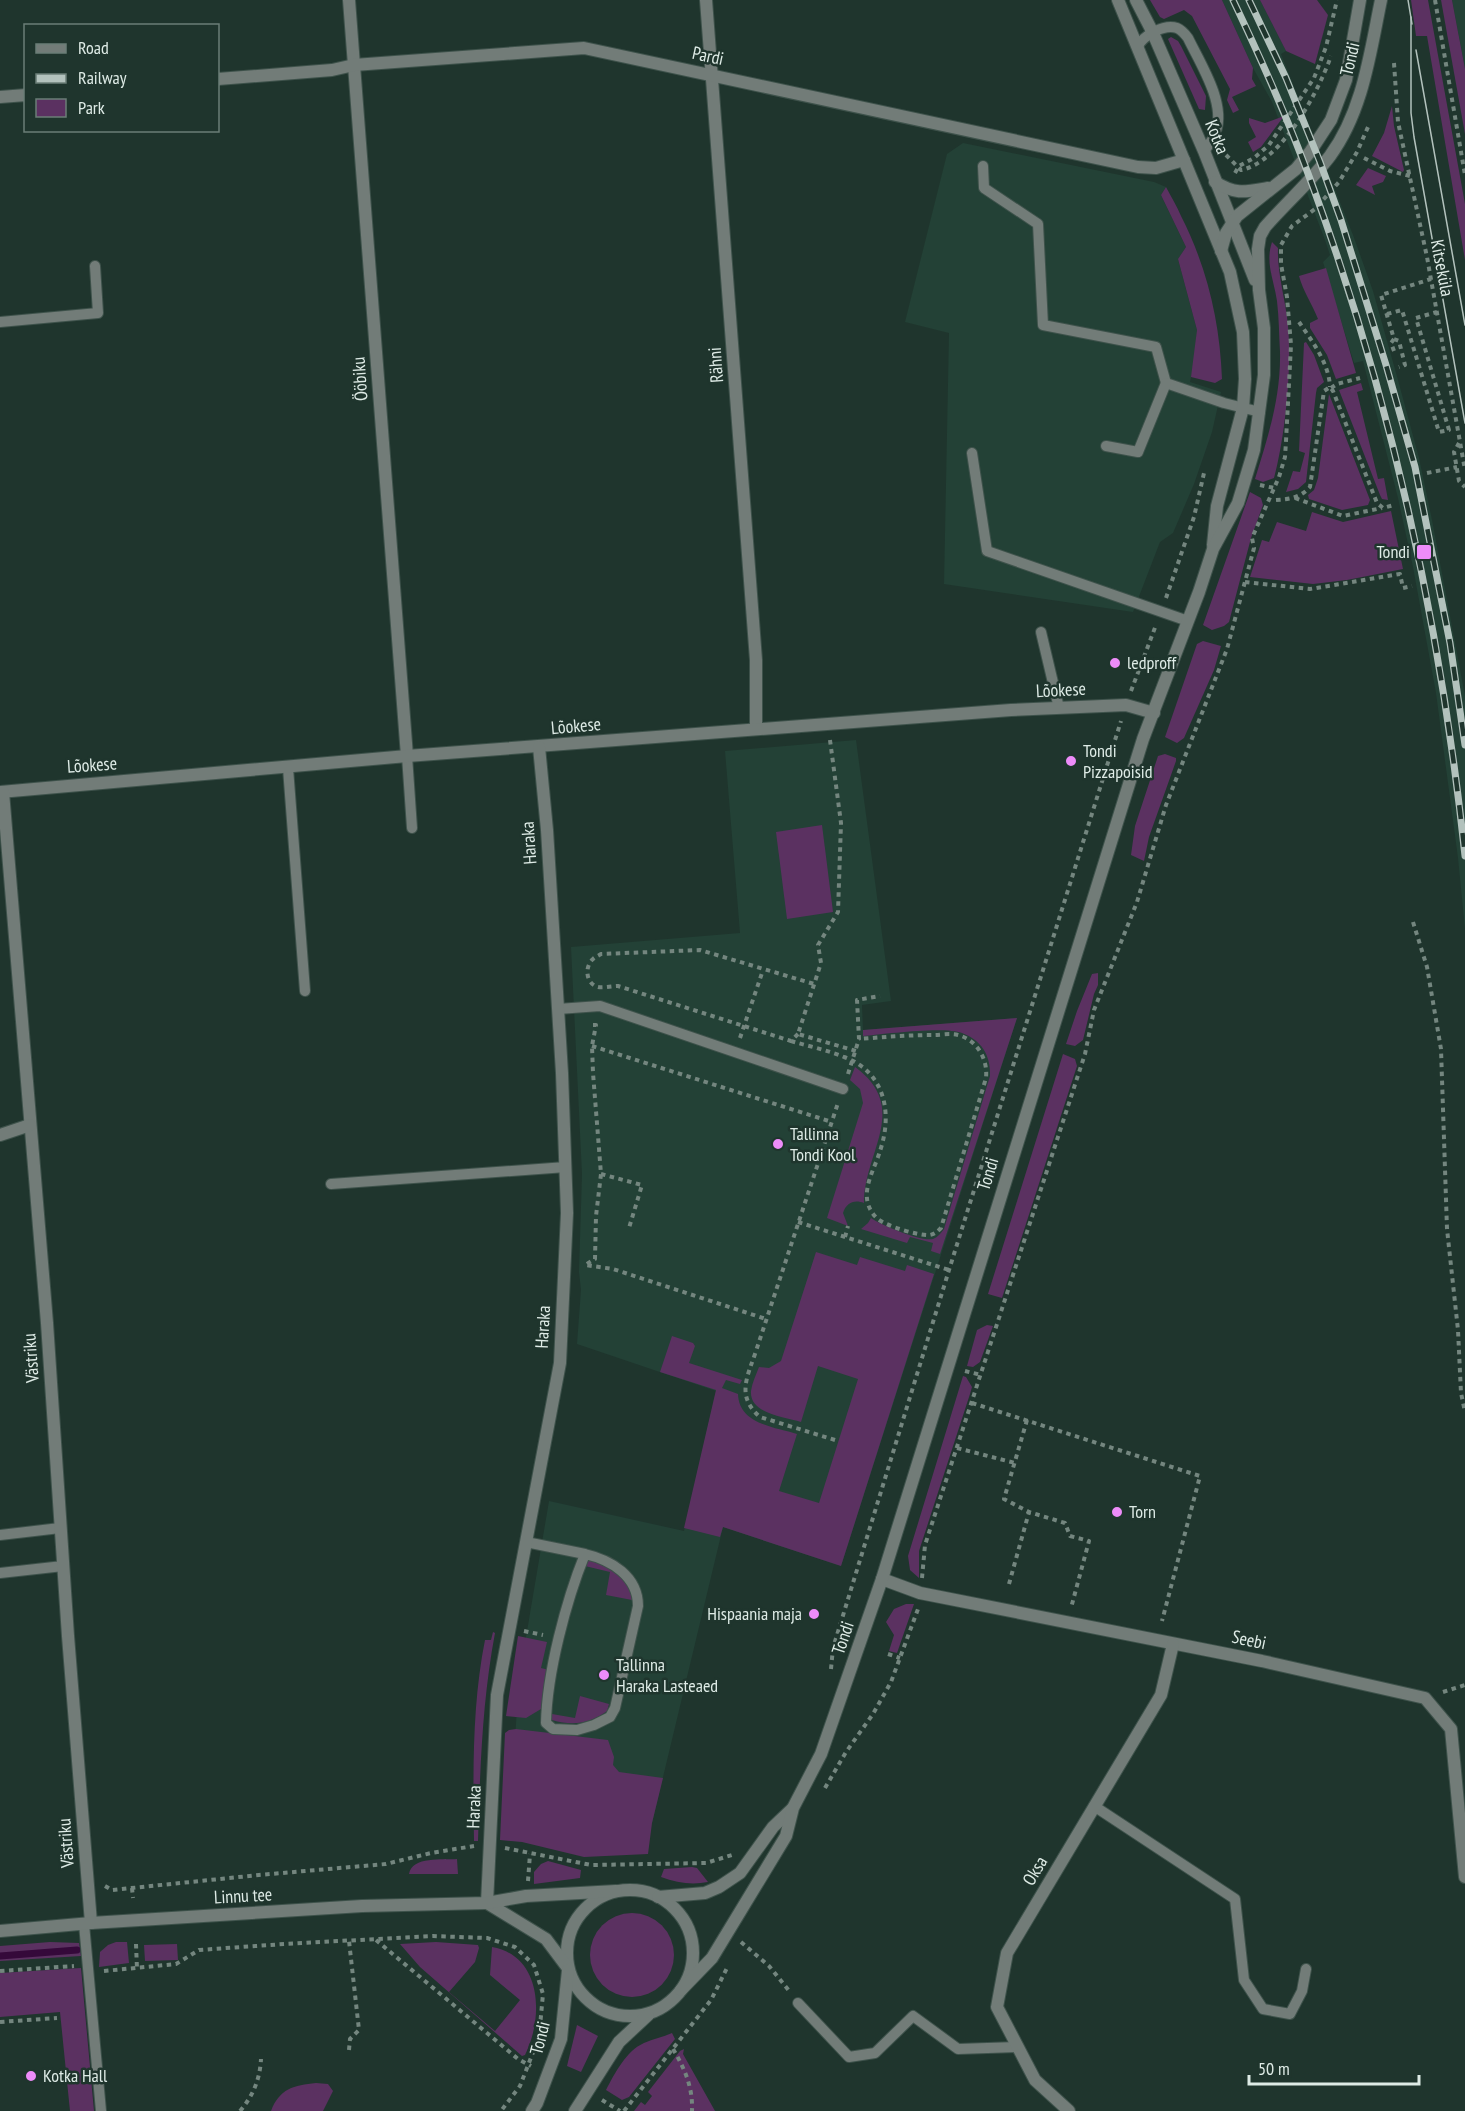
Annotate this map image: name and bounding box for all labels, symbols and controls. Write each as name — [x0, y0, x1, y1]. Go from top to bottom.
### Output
legend — [24, 24, 219, 132]
text: Road — [78, 36, 109, 59]
street label: Tondi — [1335, 40, 1364, 78]
street label: Pardi — [690, 41, 726, 70]
text: Railway — [78, 66, 127, 89]
text: Park — [78, 96, 105, 119]
street label: Kotka — [1200, 116, 1235, 157]
street label: Kitseküla — [1426, 238, 1459, 298]
street label: Rähni — [703, 346, 728, 384]
street label: Ööbiku — [346, 356, 373, 402]
place label: Tondi — [1376, 540, 1410, 563]
marker: Tondi — [1415, 543, 1433, 561]
place label: ledproff — [1127, 651, 1177, 674]
marker: ledproff — [1108, 656, 1122, 670]
street label: Lõokese — [1035, 677, 1087, 702]
street label: Lõokese — [550, 712, 602, 739]
place label: Tondi Pizzapoisid — [1083, 739, 1152, 783]
street label: Lõokese — [66, 751, 118, 778]
marker: Tondi Pizzapoisid — [1064, 754, 1078, 768]
street label: Haraka — [516, 821, 541, 865]
place label: Tallinna Tondi Kool — [790, 1122, 856, 1166]
marker: Tallinna Tondi Kool — [771, 1137, 785, 1151]
street label: Tondi — [972, 1154, 1003, 1193]
street label: Haraka — [530, 1305, 555, 1349]
street label: Västriku — [17, 1333, 44, 1385]
place label: Torn — [1129, 1500, 1156, 1523]
marker: Torn — [1110, 1505, 1124, 1519]
place label: Hispaania maja — [707, 1602, 802, 1625]
marker: Hispaania maja — [807, 1607, 821, 1621]
street label: Tondi — [826, 1618, 859, 1657]
street label: Seebi — [1230, 1625, 1268, 1654]
place label: Tallinna Haraka Lasteaed — [616, 1653, 718, 1697]
marker: Tallinna Haraka Lasteaed — [597, 1668, 611, 1682]
street label: Haraka — [461, 1785, 486, 1829]
street label: Västriku — [52, 1818, 79, 1870]
street label: Oksa — [1017, 1852, 1052, 1890]
street label: Linnu tee — [213, 1882, 273, 1909]
street label: Tondi — [524, 2019, 555, 2057]
scale bar — [1249, 2048, 1418, 2086]
text: 50 m — [1258, 2057, 1290, 2080]
place label: Kotka Hall — [43, 2064, 108, 2087]
marker: Kotka Hall — [24, 2069, 38, 2083]

